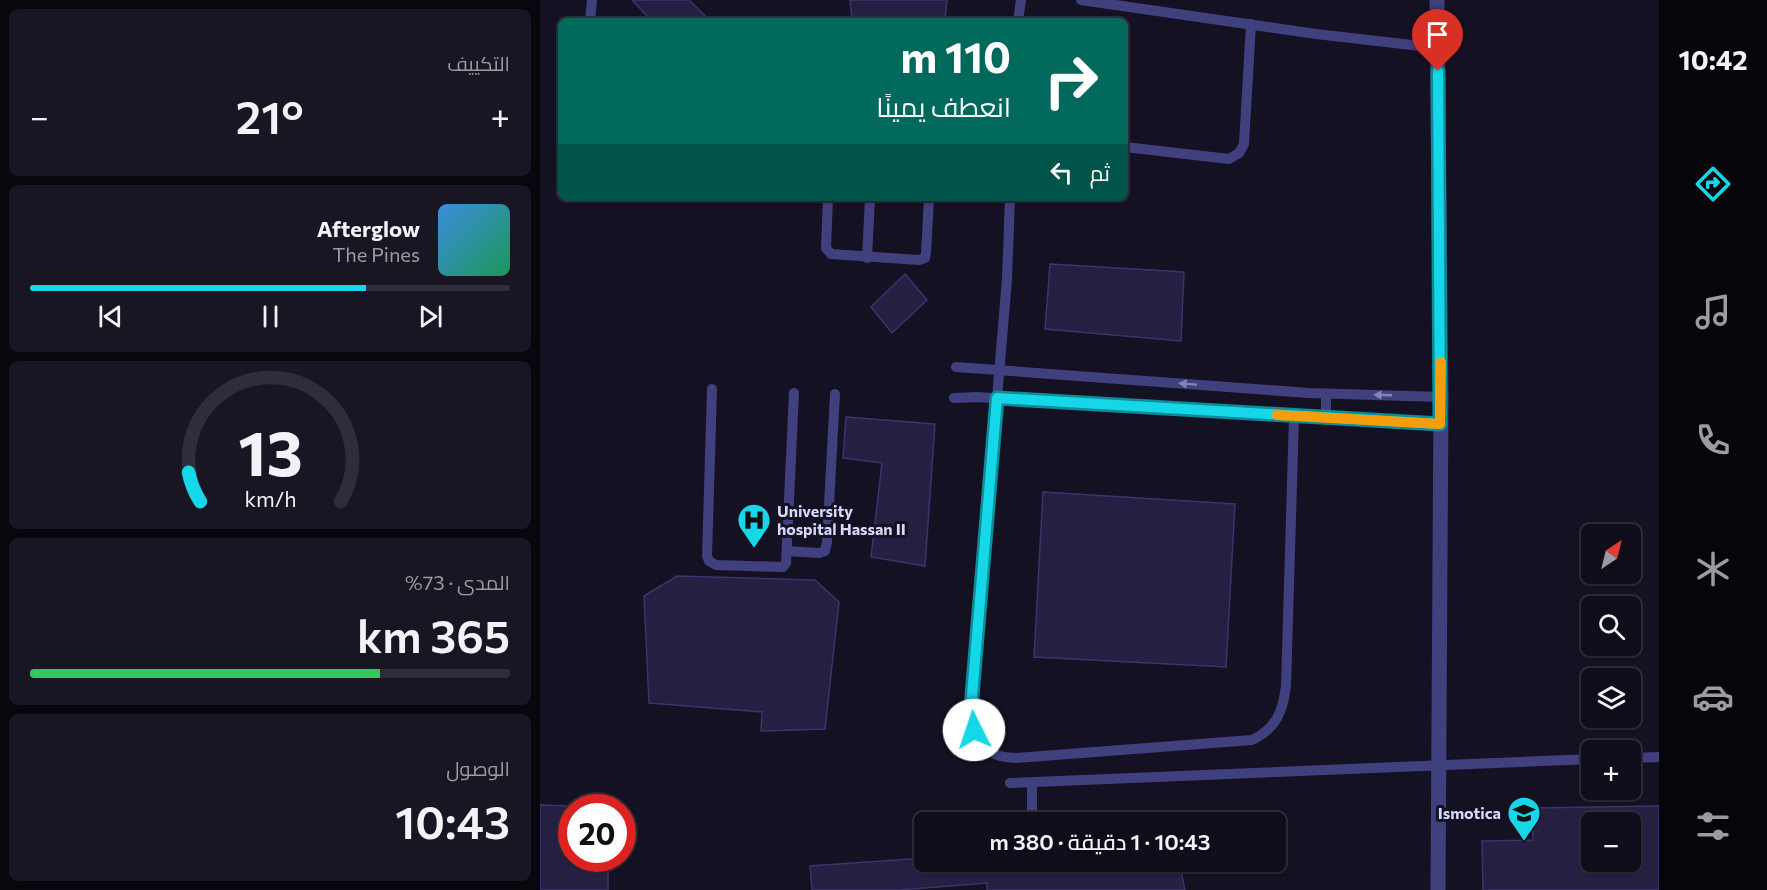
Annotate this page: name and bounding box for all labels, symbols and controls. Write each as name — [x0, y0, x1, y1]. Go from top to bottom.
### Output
pin — [1412, 9, 1463, 71]
icon: arrive — [1421, 18, 1454, 51]
text: 110 m — [900, 30, 1011, 82]
icon: right — [1032, 42, 1110, 120]
text: 10:42 — [1678, 43, 1748, 76]
text: التكييف — [447, 51, 510, 75]
text: 21° — [236, 88, 304, 143]
text: انعطف يمينًا — [876, 90, 1011, 123]
text: − — [30, 95, 49, 136]
text: + — [491, 95, 510, 136]
icon: left — [1045, 156, 1078, 189]
text: ثم — [1090, 159, 1110, 186]
icon: directions — [1692, 163, 1734, 205]
text: Afterglow — [317, 215, 420, 242]
text: The Pines — [333, 242, 420, 266]
icon: music — [1692, 291, 1734, 333]
icon: previous — [94, 300, 127, 333]
icon: pause — [254, 300, 287, 333]
icon: next — [414, 300, 447, 333]
one-way arrow — [1179, 379, 1198, 389]
one-way arrow — [1373, 391, 1392, 400]
text: 13 — [238, 413, 302, 489]
icon: phone — [1692, 419, 1734, 461]
text: km/h — [244, 485, 296, 511]
place label: University hospital Hassan II — [777, 501, 906, 538]
hospital icon: University hospital Hassan II — [736, 502, 772, 549]
north arrow — [1581, 524, 1641, 584]
map controls — [1581, 524, 1641, 872]
icon: climate — [1692, 548, 1734, 590]
text: المدى · 73% — [405, 570, 510, 594]
button: search — [1581, 596, 1641, 656]
text: 365 km — [357, 607, 510, 662]
button: layers — [1581, 668, 1641, 728]
icon: car — [1692, 676, 1734, 718]
position arrow — [942, 698, 1006, 762]
button: + — [1581, 740, 1641, 800]
text: الوصول — [446, 756, 510, 780]
text: 10:43 — [395, 793, 510, 848]
speed limit sign: 20 — [558, 794, 636, 872]
school or university icon: Ismotica — [1506, 795, 1542, 842]
place label: Ismotica — [1438, 803, 1501, 822]
icon: filters — [1692, 805, 1734, 847]
button: − — [1581, 812, 1641, 872]
text: 10:43 · 1 دقيقة · 380 m — [990, 828, 1210, 855]

